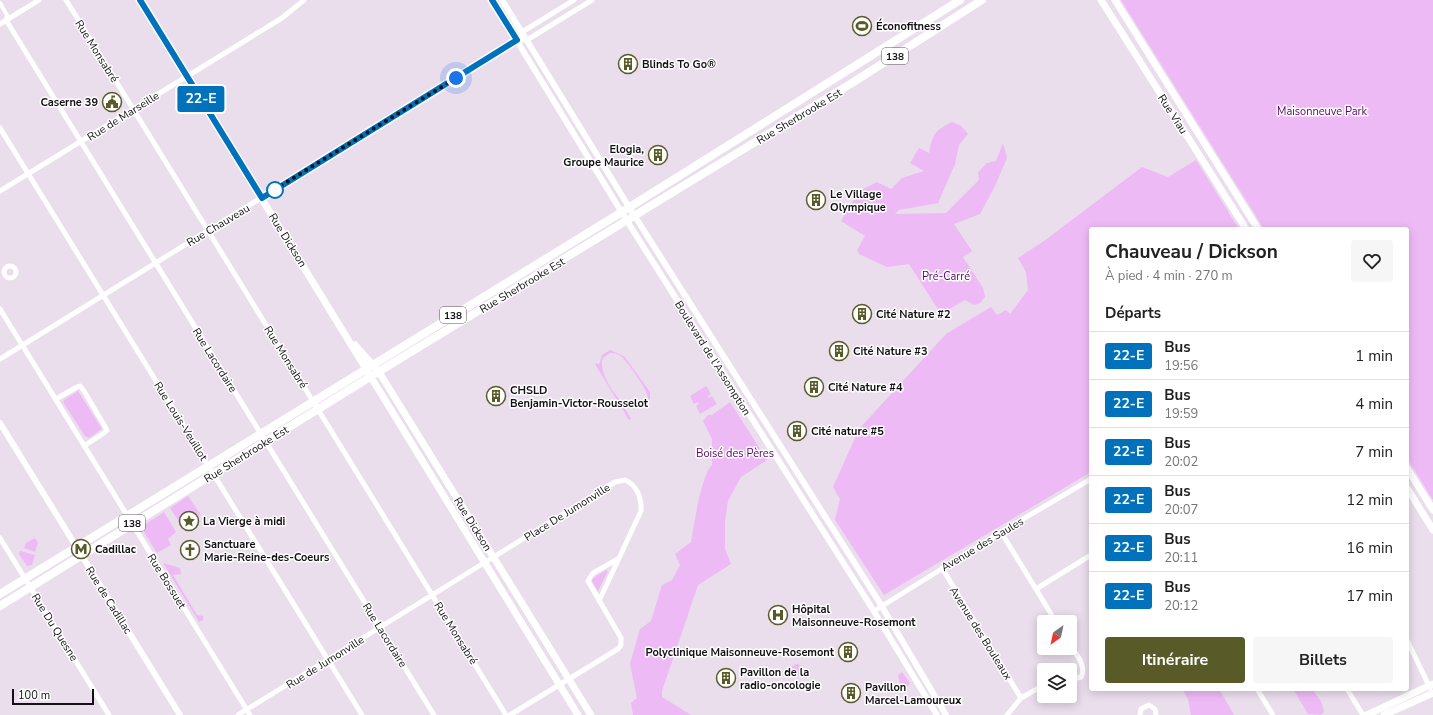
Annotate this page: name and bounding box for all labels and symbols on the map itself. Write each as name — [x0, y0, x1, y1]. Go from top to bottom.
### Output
sports icon: Éconofitness — [851, 15, 873, 37]
street label: Rue Monsabré — [71, 17, 122, 86]
place label: Éconofitness — [876, 18, 941, 34]
road number: 138 — [882, 48, 908, 64]
building icon: Blinds To Go® — [617, 53, 639, 75]
place label: Blinds To Go® — [642, 57, 716, 72]
your location — [446, 68, 466, 88]
street label: Rue Sherbrooke Est — [754, 85, 845, 148]
line badge: 22-E — [173, 86, 229, 112]
street label: Rue de Marseille — [84, 88, 162, 145]
public building icon: Caserne 39 — [101, 91, 123, 113]
street label: Rue Viau — [1154, 92, 1191, 137]
place label: Caserne 39 — [41, 95, 98, 110]
park label: Maisonneuve Park — [1277, 104, 1367, 119]
place label: Elogia, Groupe Maurice — [563, 142, 644, 170]
building icon: Elogia, Groupe Maurice — [647, 144, 669, 166]
unlabelled marker — [266, 181, 284, 199]
place label: Le Village Olympique — [830, 187, 886, 215]
building icon: Le Village Olympique — [805, 189, 827, 211]
street label: Rue Chauveau — [184, 201, 253, 250]
street label: Rue Dickson — [265, 210, 310, 270]
street label: Rue Sherbrooke Est — [477, 254, 568, 317]
park label: Pré-Carré — [922, 269, 970, 284]
street label: Boulevard de l'Assomption — [671, 298, 754, 419]
building icon: Cité Nature #2 — [851, 303, 873, 325]
road number: 138 — [440, 307, 466, 323]
place label: Cité Nature #2 — [876, 307, 951, 322]
street label: Rue Monsabré — [260, 323, 311, 392]
street label: Rue Lacordaire — [189, 325, 240, 396]
building icon: Cité Nature #3 — [828, 340, 850, 362]
place label: Cité Nature #3 — [853, 344, 928, 359]
building icon: Cité Nature #4 — [803, 376, 825, 398]
street label: Rue Louis-Veuillot — [150, 379, 211, 464]
place label: Cité Nature #4 — [828, 380, 903, 395]
place label: CHSLD Benjamin-Victor-Rousselot — [510, 383, 649, 411]
building icon: CHSLD Benjamin-Victor-Rousselot — [485, 385, 507, 407]
building icon: Cité nature #5 — [786, 420, 808, 442]
street label: Rue Sherbrooke Est — [201, 422, 291, 486]
place label: Cité nature #5 — [811, 424, 884, 439]
park label: Boisé des Pères — [696, 446, 774, 461]
street label: Place De Jumonville — [522, 480, 613, 545]
street label: Rue Dickson — [450, 494, 495, 554]
place icon: La Vierge à midi — [178, 510, 200, 532]
place label: La Vierge à midi — [203, 514, 286, 529]
street label: Avenue des Saules — [938, 514, 1026, 575]
road number: 138 — [119, 515, 145, 531]
place label: Sanctuare Marie-Reine-des-Coeurs — [204, 537, 329, 565]
metro station icon: Cadillac — [70, 538, 92, 560]
church icon: Sanctuare Marie-Reine-des-Coeurs — [179, 539, 201, 561]
place label: Cadillac — [95, 542, 137, 557]
street label: Rue Bossuet — [144, 551, 189, 612]
street label: Rue de Cadillac — [82, 564, 135, 637]
street label: Avenue des Bouleaux — [946, 584, 1015, 683]
street label: Rue Du Quesne — [28, 591, 81, 664]
street label: Rue Monsabré — [430, 599, 481, 668]
street label: Rue Lacordaire — [359, 600, 410, 671]
place label: Hôpital Maisonneuve-Rosemont — [792, 602, 916, 630]
hospital icon: Hôpital Maisonneuve-Rosemont — [767, 604, 789, 626]
north arrow — [1037, 615, 1077, 655]
street label: Rue de Jumonville — [283, 632, 367, 692]
building icon: Polyclinique Maisonneuve-Rosemont — [837, 641, 859, 663]
place label: Polyclinique Maisonneuve-Rosemont — [646, 645, 835, 660]
place label: Pavillon de la radio-oncologie — [740, 665, 821, 693]
building icon: Pavillon de la radio-oncologie — [715, 667, 737, 689]
place label: Pavillon Marcel-Lamoureux — [865, 680, 962, 708]
building icon: Pavillon Marcel-Lamoureux — [840, 682, 862, 704]
scale bar — [12, 687, 94, 706]

